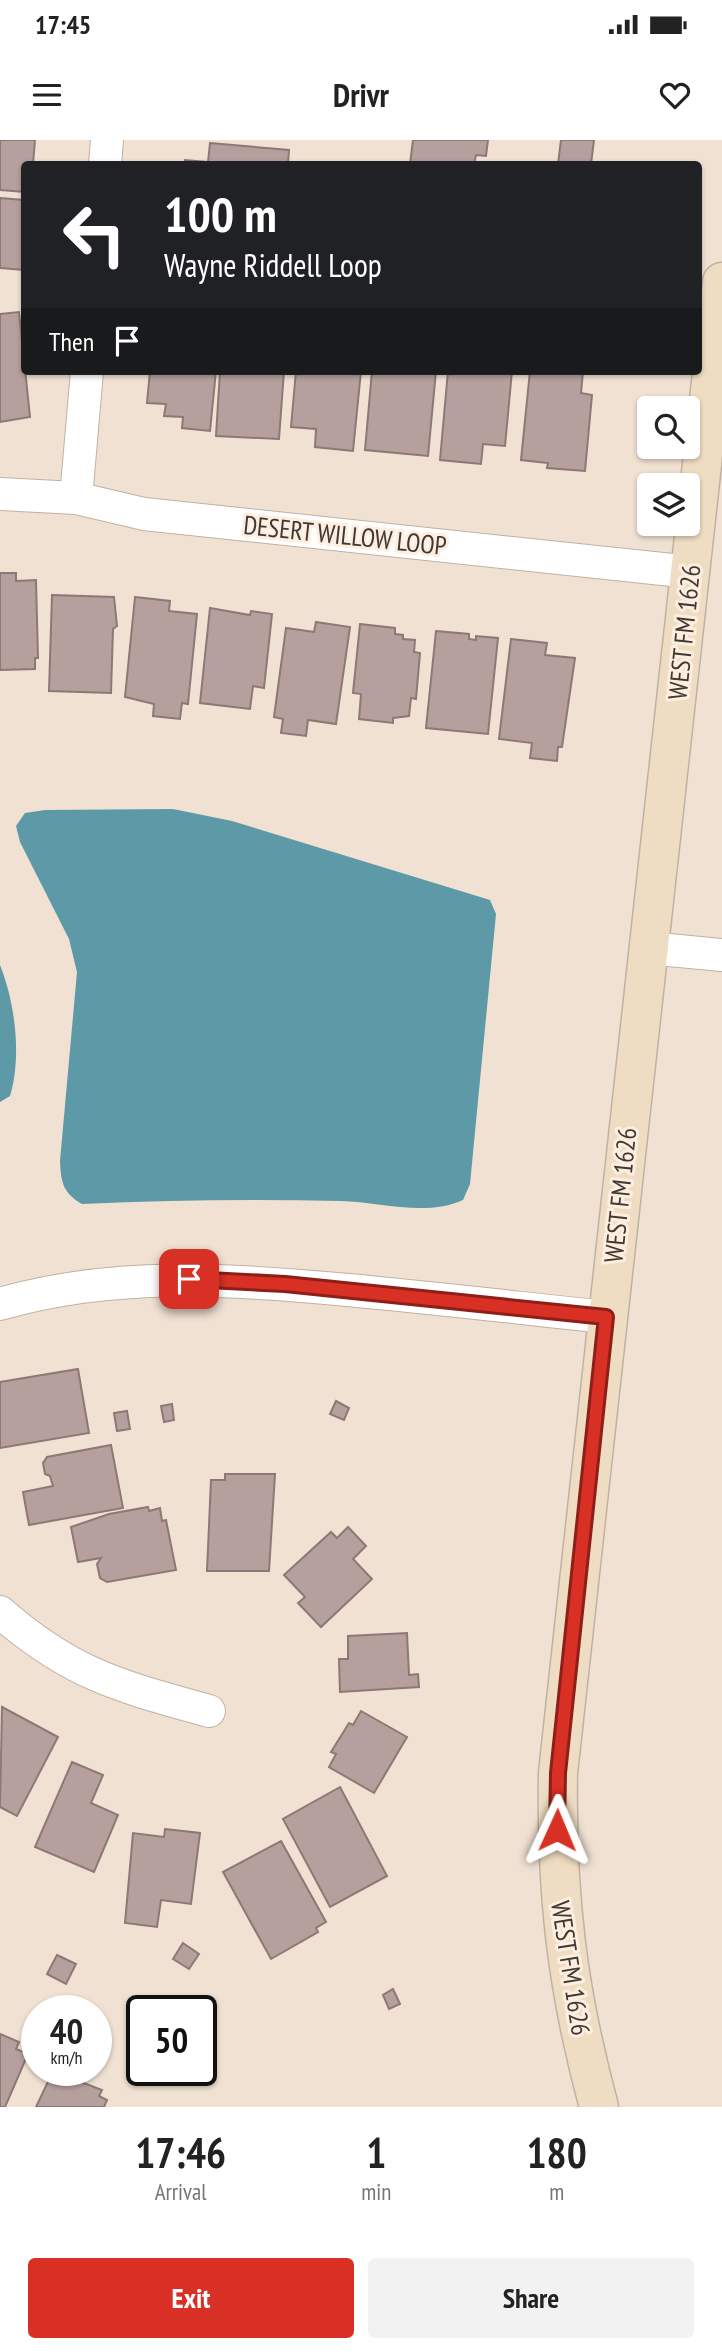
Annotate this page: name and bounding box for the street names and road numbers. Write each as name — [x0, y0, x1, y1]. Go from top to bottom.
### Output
street label: DESERT WILLOW LOOP — [242, 508, 448, 562]
street label: WEST FM 1626 — [660, 563, 708, 701]
street label: WEST FM 1626 — [596, 1126, 644, 1264]
street label: WEST FM 1626 — [544, 1898, 598, 2038]

